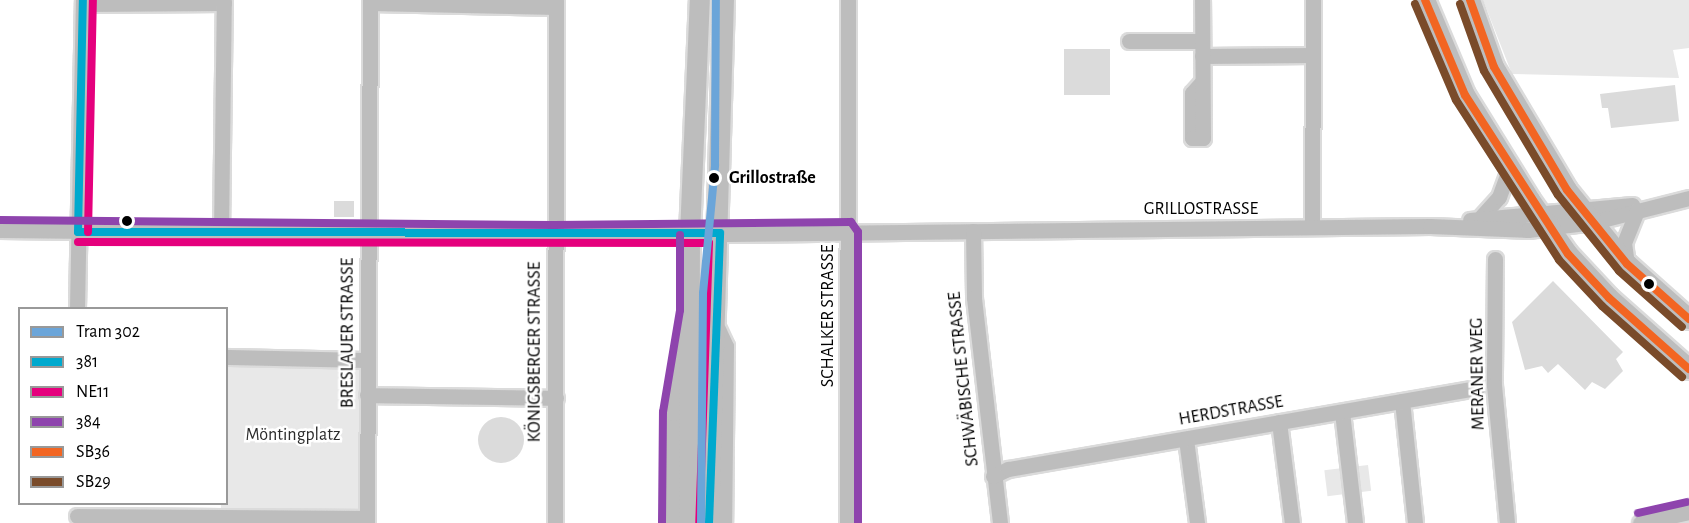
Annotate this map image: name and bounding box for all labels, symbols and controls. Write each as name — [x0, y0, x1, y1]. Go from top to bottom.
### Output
place label: Grillostraße — [729, 167, 816, 189]
marker: Grillostraße — [704, 168, 724, 188]
street label: GRILLOSTRASSE — [1144, 198, 1258, 220]
unlabelled marker — [121, 215, 133, 227]
street label: SCHALKER STRASSE — [817, 245, 839, 387]
street label: BRESLAUER STRASSE — [337, 258, 359, 408]
street label: KÖNIGSBERGER STRASSE — [524, 262, 546, 442]
unlabelled marker — [1643, 278, 1655, 290]
street label: SCHWÄBISCHE STRASSE — [944, 291, 984, 467]
legend — [18, 307, 228, 505]
street label: MERANER WEG — [1466, 318, 1490, 430]
text: Tram 302 — [76, 323, 140, 341]
text: 381 — [76, 353, 98, 371]
text: NE11 — [76, 383, 109, 401]
street label: HERDSTRASSE — [1177, 391, 1285, 431]
text: 384 — [76, 413, 101, 431]
park label: Möntingplatz — [245, 424, 341, 446]
text: SB36 — [76, 443, 110, 461]
text: SB29 — [76, 473, 111, 491]

